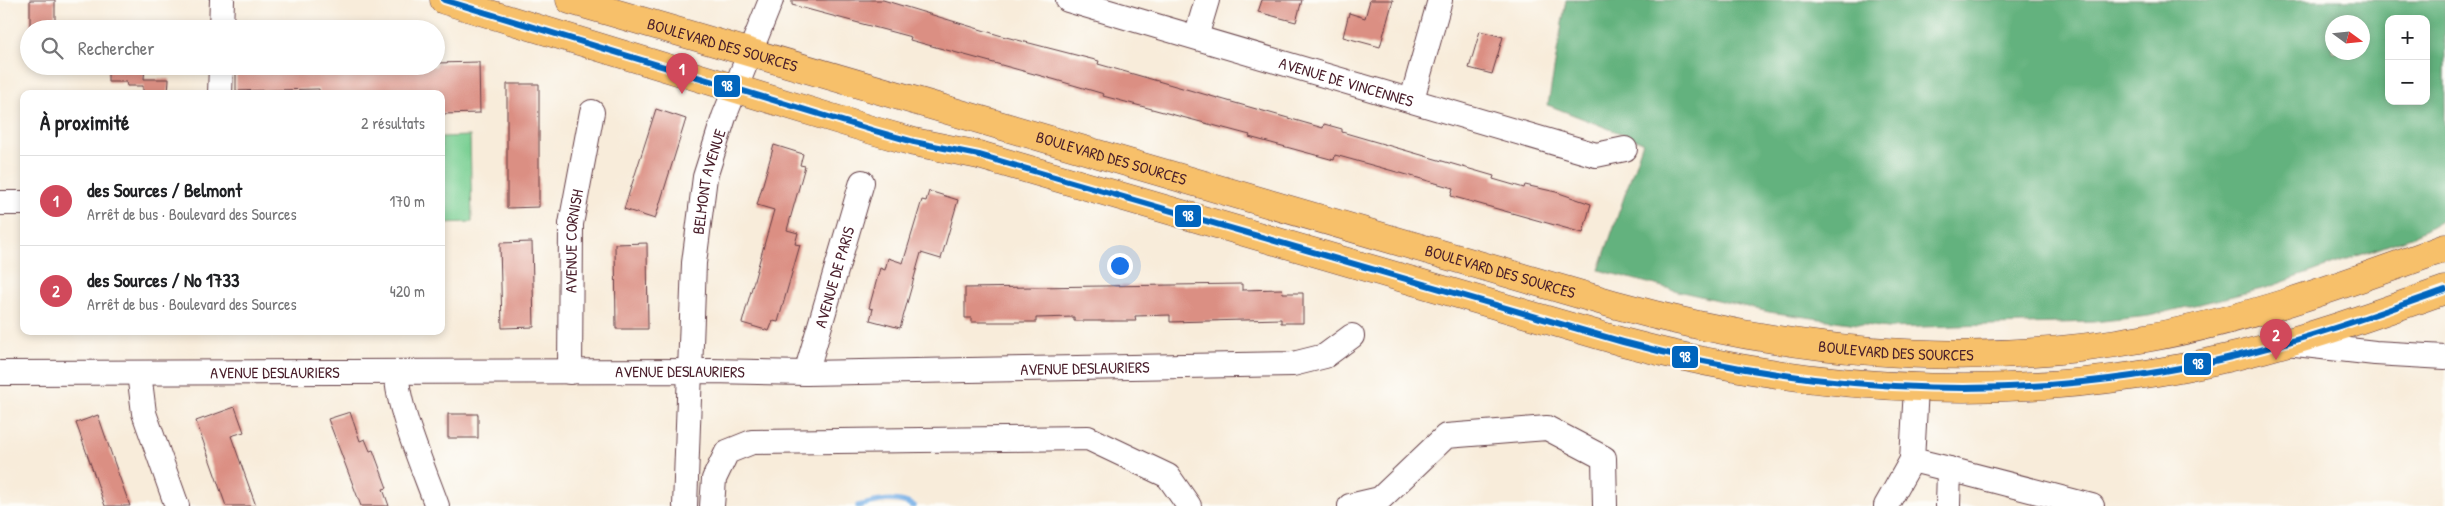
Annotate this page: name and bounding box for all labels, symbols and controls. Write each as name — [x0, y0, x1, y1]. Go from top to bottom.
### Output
street label: BOULEVARD DES SOURCES — [645, 12, 801, 77]
north arrow — [2325, 15, 2370, 60]
map controls — [2385, 15, 2430, 105]
button: + — [2385, 15, 2430, 60]
search box — [20, 20, 445, 75]
icon: search — [38, 34, 66, 62]
text: Rechercher — [78, 35, 155, 61]
street label: AVENUE DE VINCENNES — [1276, 52, 1417, 112]
pin: 1 — [666, 53, 698, 94]
button: − — [2385, 60, 2430, 105]
line badge: 98 — [713, 74, 741, 98]
text: 98 — [721, 76, 733, 95]
text: À proximité — [40, 108, 129, 137]
text: 2 résultats — [361, 112, 425, 134]
street label: BOULEVARD DES SOURCES — [1034, 125, 1190, 190]
street label: BELMONT AVENUE — [687, 126, 731, 236]
text: des Sources / Belmont — [87, 177, 242, 203]
street label: AVENUE CORNISH — [560, 188, 588, 293]
text: 1 — [53, 190, 59, 212]
text: 170 m — [390, 190, 425, 212]
text: Arrêt de bus · Boulevard des Sources — [87, 203, 297, 225]
line badge: 98 — [1174, 204, 1202, 228]
text: 98 — [1182, 206, 1194, 225]
street label: AVENUE DE PARIS — [809, 223, 860, 330]
street label: BOULEVARD DES SOURCES — [1423, 239, 1579, 304]
your location — [1107, 253, 1133, 279]
text: des Sources / No 1733 — [87, 267, 239, 293]
text: 2 — [52, 280, 60, 302]
text: 420 m — [390, 280, 425, 302]
text: Arrêt de bus · Boulevard des Sources — [87, 293, 297, 315]
pin: 2 — [2260, 319, 2292, 360]
street label: BOULEVARD DES SOURCES — [1817, 335, 1974, 366]
line badge: 98 — [1671, 345, 1699, 369]
text: 98 — [1679, 347, 1691, 366]
line badge: 98 — [2183, 352, 2212, 376]
text: 98 — [2192, 354, 2204, 373]
street label: AVENUE DESLAURIERS — [1020, 356, 1150, 380]
street label: AVENUE DESLAURIERS — [615, 360, 746, 383]
street label: AVENUE DESLAURIERS — [210, 361, 340, 383]

